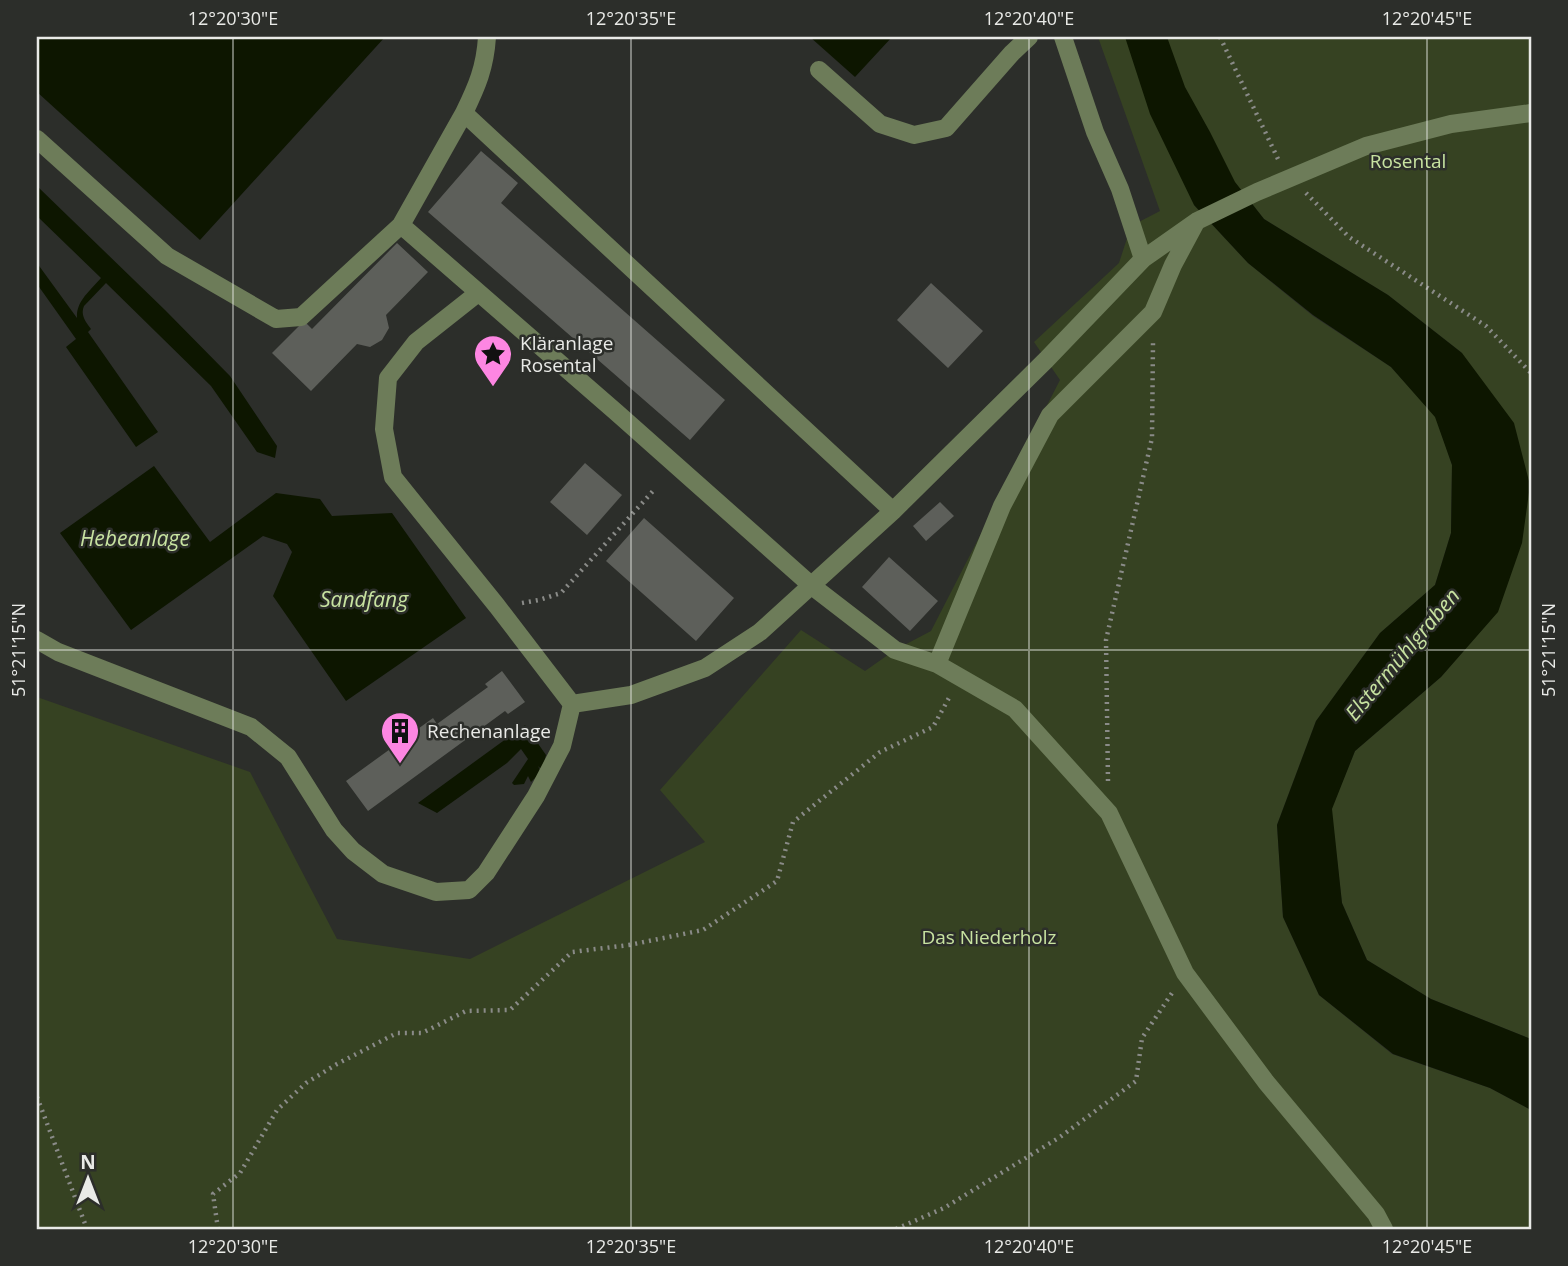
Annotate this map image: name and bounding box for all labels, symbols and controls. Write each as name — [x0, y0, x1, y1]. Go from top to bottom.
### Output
text: 12°20'30"E — [188, 6, 278, 30]
text: 12°20'35"E — [586, 6, 676, 30]
text: 12°20'40"E — [984, 6, 1074, 30]
text: 12°20'45"E — [1382, 6, 1472, 30]
park label: Rosental — [1370, 148, 1446, 174]
place label: Kläranlage Rosental — [520, 330, 613, 378]
place icon: Kläranlage Rosental — [472, 333, 514, 388]
water label: Hebeanlage — [80, 524, 190, 552]
water label: Elstermühlgraben — [1338, 582, 1466, 726]
water label: Sandfang — [320, 585, 409, 613]
text: 51°21'15"N — [6, 603, 30, 697]
text: 51°21'15"N — [1536, 603, 1560, 697]
building icon: Rechenanlage — [379, 710, 421, 765]
place label: Rechenanlage — [427, 718, 551, 744]
park label: Das Niederholz — [922, 924, 1057, 950]
north arrow — [52, 1144, 122, 1214]
text: N — [80, 1149, 96, 1175]
text: 12°20'30"E — [188, 1234, 278, 1258]
text: 12°20'35"E — [586, 1234, 676, 1258]
text: 12°20'40"E — [984, 1234, 1074, 1258]
text: 12°20'45"E — [1382, 1234, 1472, 1258]

